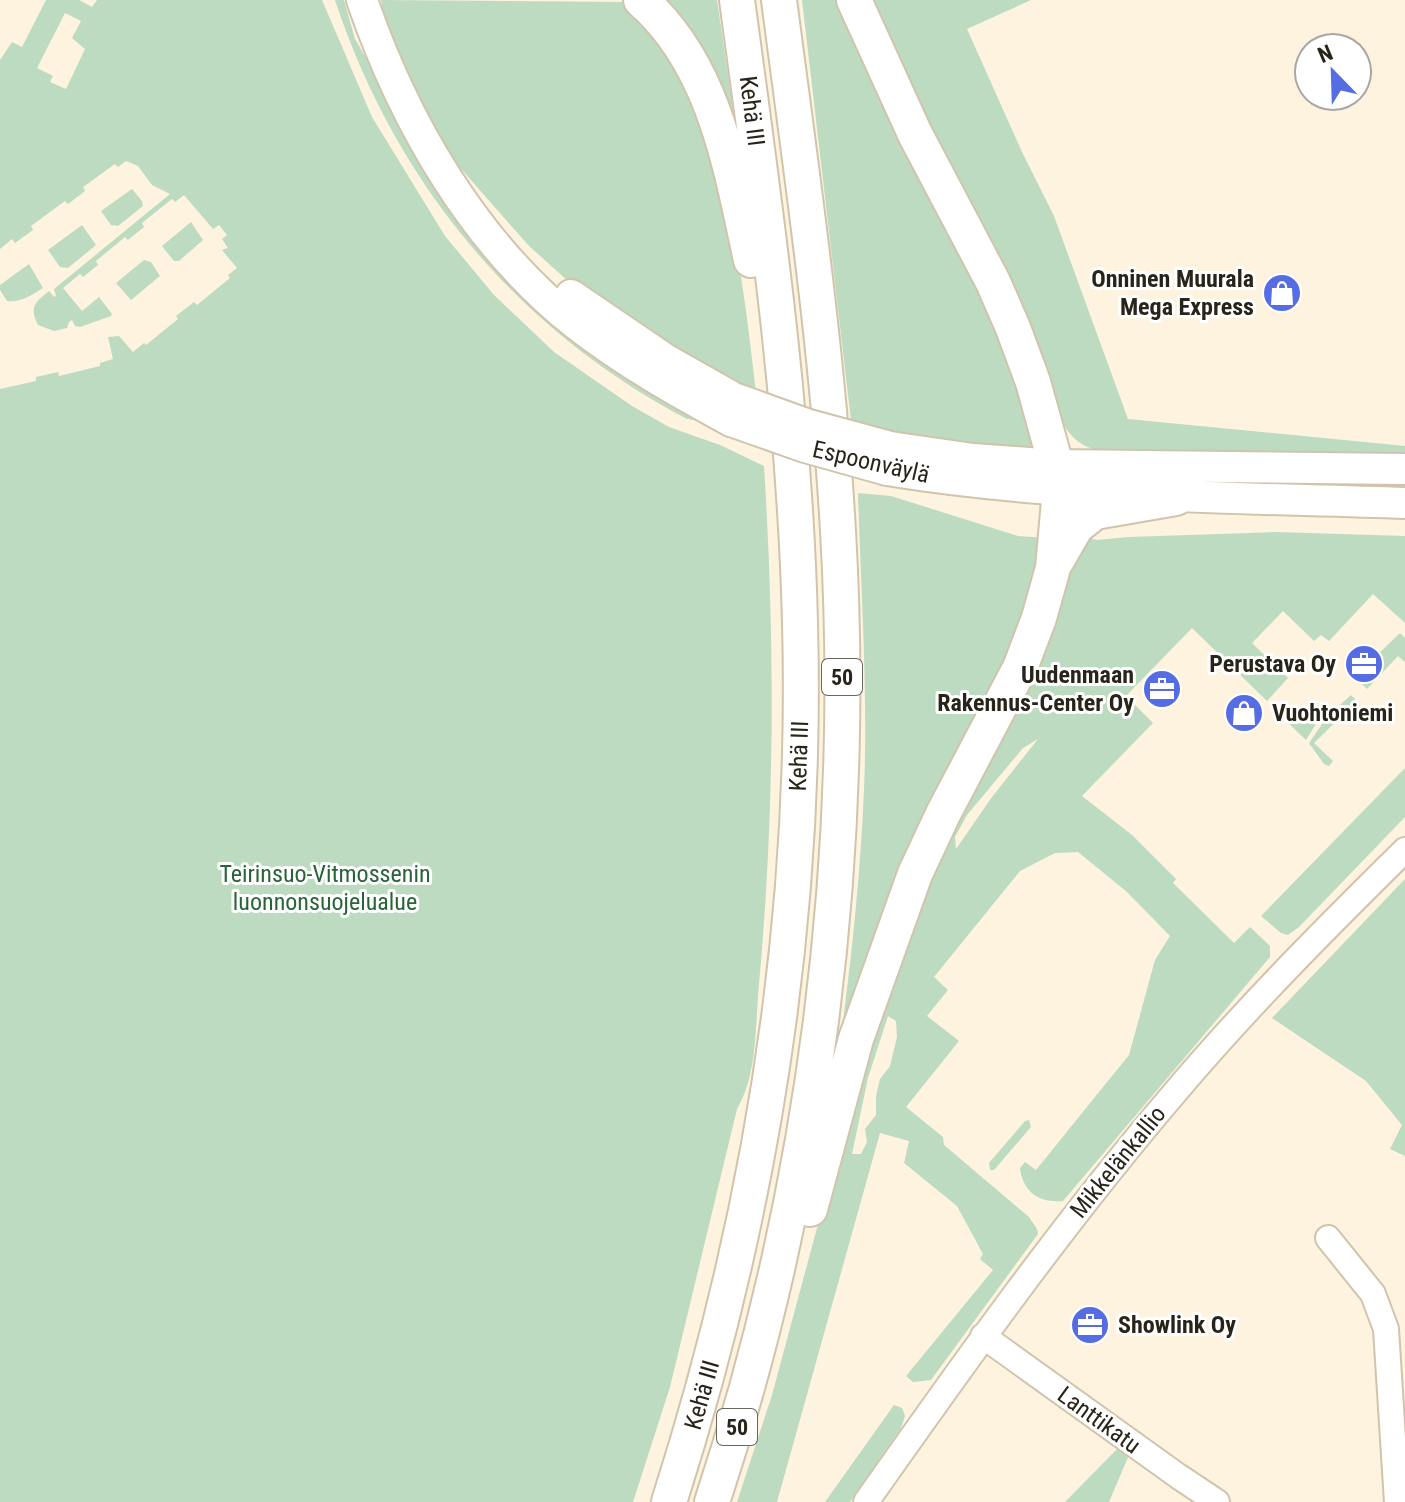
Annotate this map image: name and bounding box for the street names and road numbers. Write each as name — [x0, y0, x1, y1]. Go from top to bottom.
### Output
street label: Kehä III — [734, 74, 770, 148]
street label: Espoonväylä — [810, 435, 932, 489]
road number: 50 — [822, 659, 862, 695]
street label: Kehä III — [784, 720, 814, 792]
street label: Mikkelänkallio — [1064, 1100, 1172, 1224]
street label: Kehä III — [679, 1357, 725, 1433]
street label: Lanttikatu — [1052, 1381, 1146, 1459]
road number: 50 — [717, 1409, 757, 1445]

